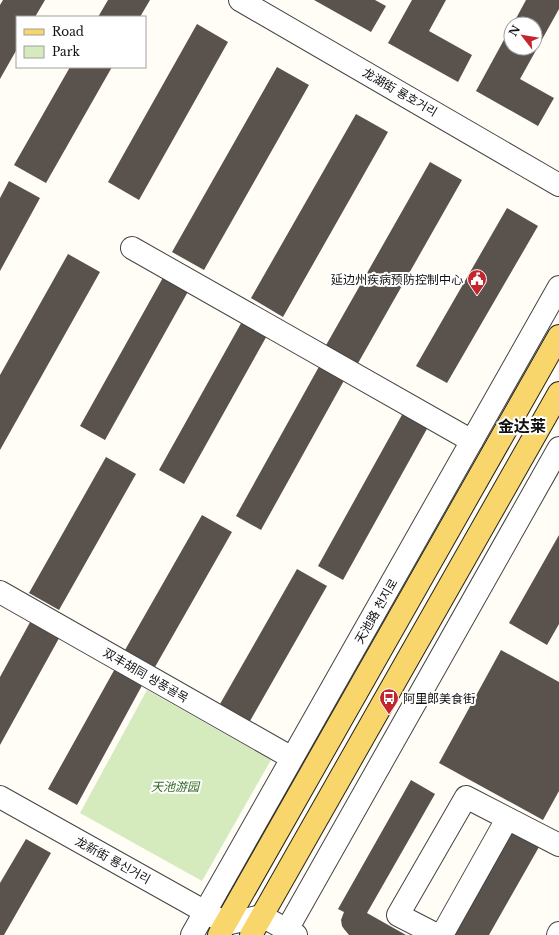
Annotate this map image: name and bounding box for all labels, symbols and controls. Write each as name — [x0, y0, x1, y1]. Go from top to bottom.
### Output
legend — [16, 16, 146, 68]
north arrow — [503, 16, 543, 56]
text: N — [506, 22, 523, 39]
text: Road — [52, 24, 84, 39]
text: Park — [52, 44, 80, 59]
street label: 龙湖街 룡호거리 — [360, 65, 440, 119]
public building icon: 延边州疾病预防控制中心 — [466, 268, 488, 296]
place label: 延边州疾病预防控制中心 — [331, 272, 463, 287]
district label: 金达莱 — [498, 416, 546, 436]
street label: 天池路 천지로 — [351, 576, 401, 646]
street label: 双丰胡同 쌍풍골목 — [101, 645, 191, 705]
bus stop icon: 阿里郎美食街 — [378, 687, 400, 715]
place label: 阿里郎美食街 — [403, 691, 475, 706]
park label: 天池游园 — [151, 779, 201, 794]
street label: 龙新街 룡신거리 — [73, 833, 153, 887]

